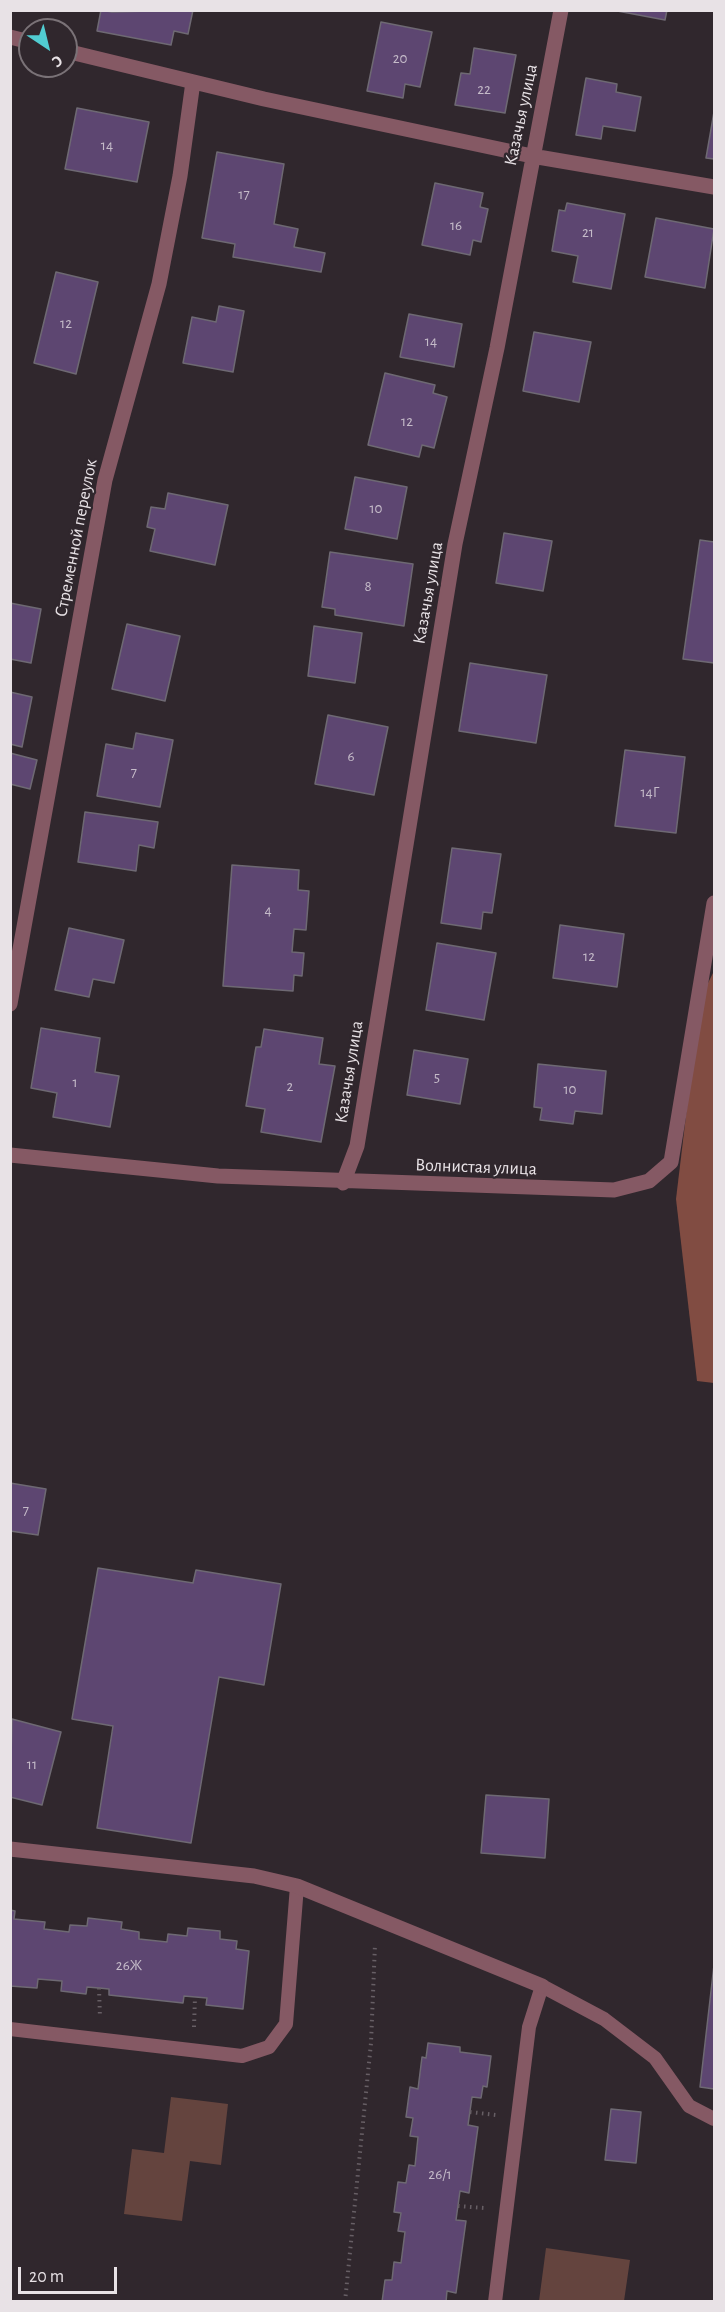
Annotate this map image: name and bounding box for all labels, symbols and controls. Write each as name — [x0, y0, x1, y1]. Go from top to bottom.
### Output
north arrow — [18, 18, 78, 78]
house number: 20 — [393, 49, 407, 67]
text: С — [49, 52, 65, 70]
street label: Казачья улица — [500, 62, 542, 168]
house number: 22 — [477, 80, 491, 98]
house number: 14 — [101, 136, 113, 154]
house number: 17 — [238, 185, 250, 203]
house number: 16 — [450, 216, 462, 234]
house number: 21 — [582, 223, 594, 241]
house number: 12 — [60, 314, 72, 332]
house number: 14 — [425, 332, 437, 350]
house number: 12 — [401, 412, 413, 430]
street label: Стременной переулок — [50, 457, 102, 619]
house number: 10 — [369, 499, 383, 517]
street label: Казачья улица — [408, 540, 448, 646]
house number: 8 — [364, 577, 372, 595]
house number: 6 — [347, 747, 355, 765]
house number: 7 — [131, 763, 137, 781]
house number: 14Г — [640, 783, 660, 801]
house number: 4 — [264, 901, 272, 919]
house number: 12 — [583, 947, 595, 965]
street label: Казачья улица — [330, 1019, 368, 1125]
house number: 5 — [434, 1068, 440, 1086]
house number: 1 — [72, 1073, 78, 1091]
house number: 2 — [287, 1077, 293, 1095]
house number: 10 — [563, 1080, 577, 1098]
street label: Волнистая улица — [415, 1154, 537, 1180]
house number: 7 — [23, 1501, 29, 1519]
house number: 11 — [27, 1755, 37, 1773]
house number: 26Ж — [116, 1956, 142, 1974]
house number: 26/1 — [428, 2165, 452, 2183]
scale bar — [21, 2255, 120, 2293]
text: 20 m — [29, 2268, 64, 2286]

